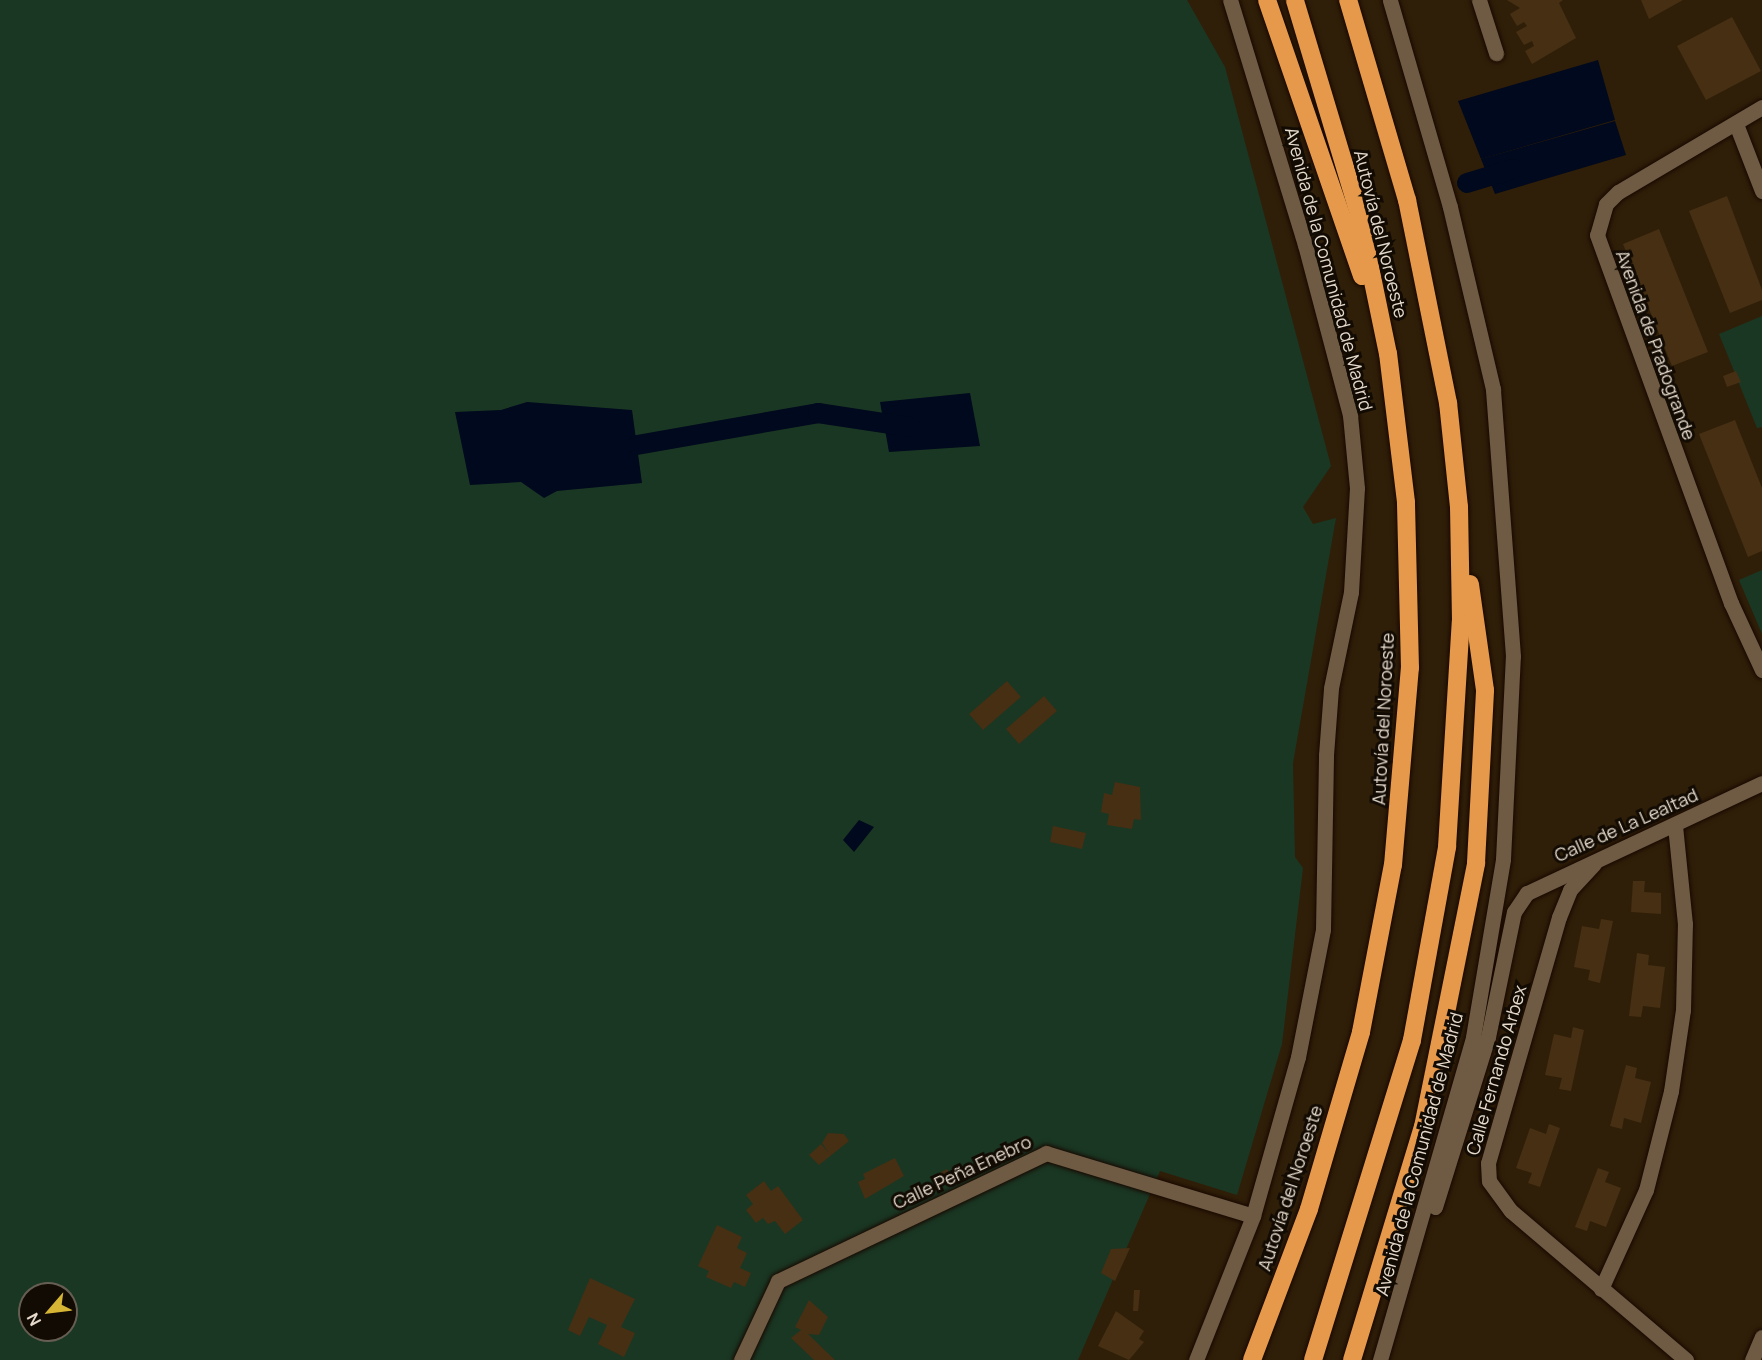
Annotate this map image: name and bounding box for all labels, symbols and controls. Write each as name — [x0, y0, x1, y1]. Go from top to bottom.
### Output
street label: Avenida de la Comunidad de Madrid — [1281, 125, 1377, 413]
street label: Autovía del Noroeste — [1350, 148, 1412, 320]
street label: Avenida de Pradogrande — [1612, 247, 1700, 443]
street label: Autovía del Noroeste — [1368, 632, 1398, 806]
street label: Calle de La Lealtad — [1551, 784, 1701, 866]
street label: Calle Fernando Arbex — [1461, 983, 1531, 1157]
street label: Avenida de la Comunidad de Madrid — [1371, 1010, 1467, 1298]
street label: Autovía del Noroeste — [1253, 1103, 1327, 1273]
street label: Calle Peña Enebro — [889, 1131, 1035, 1213]
north arrow — [18, 1282, 78, 1342]
text: N — [21, 1309, 46, 1330]

